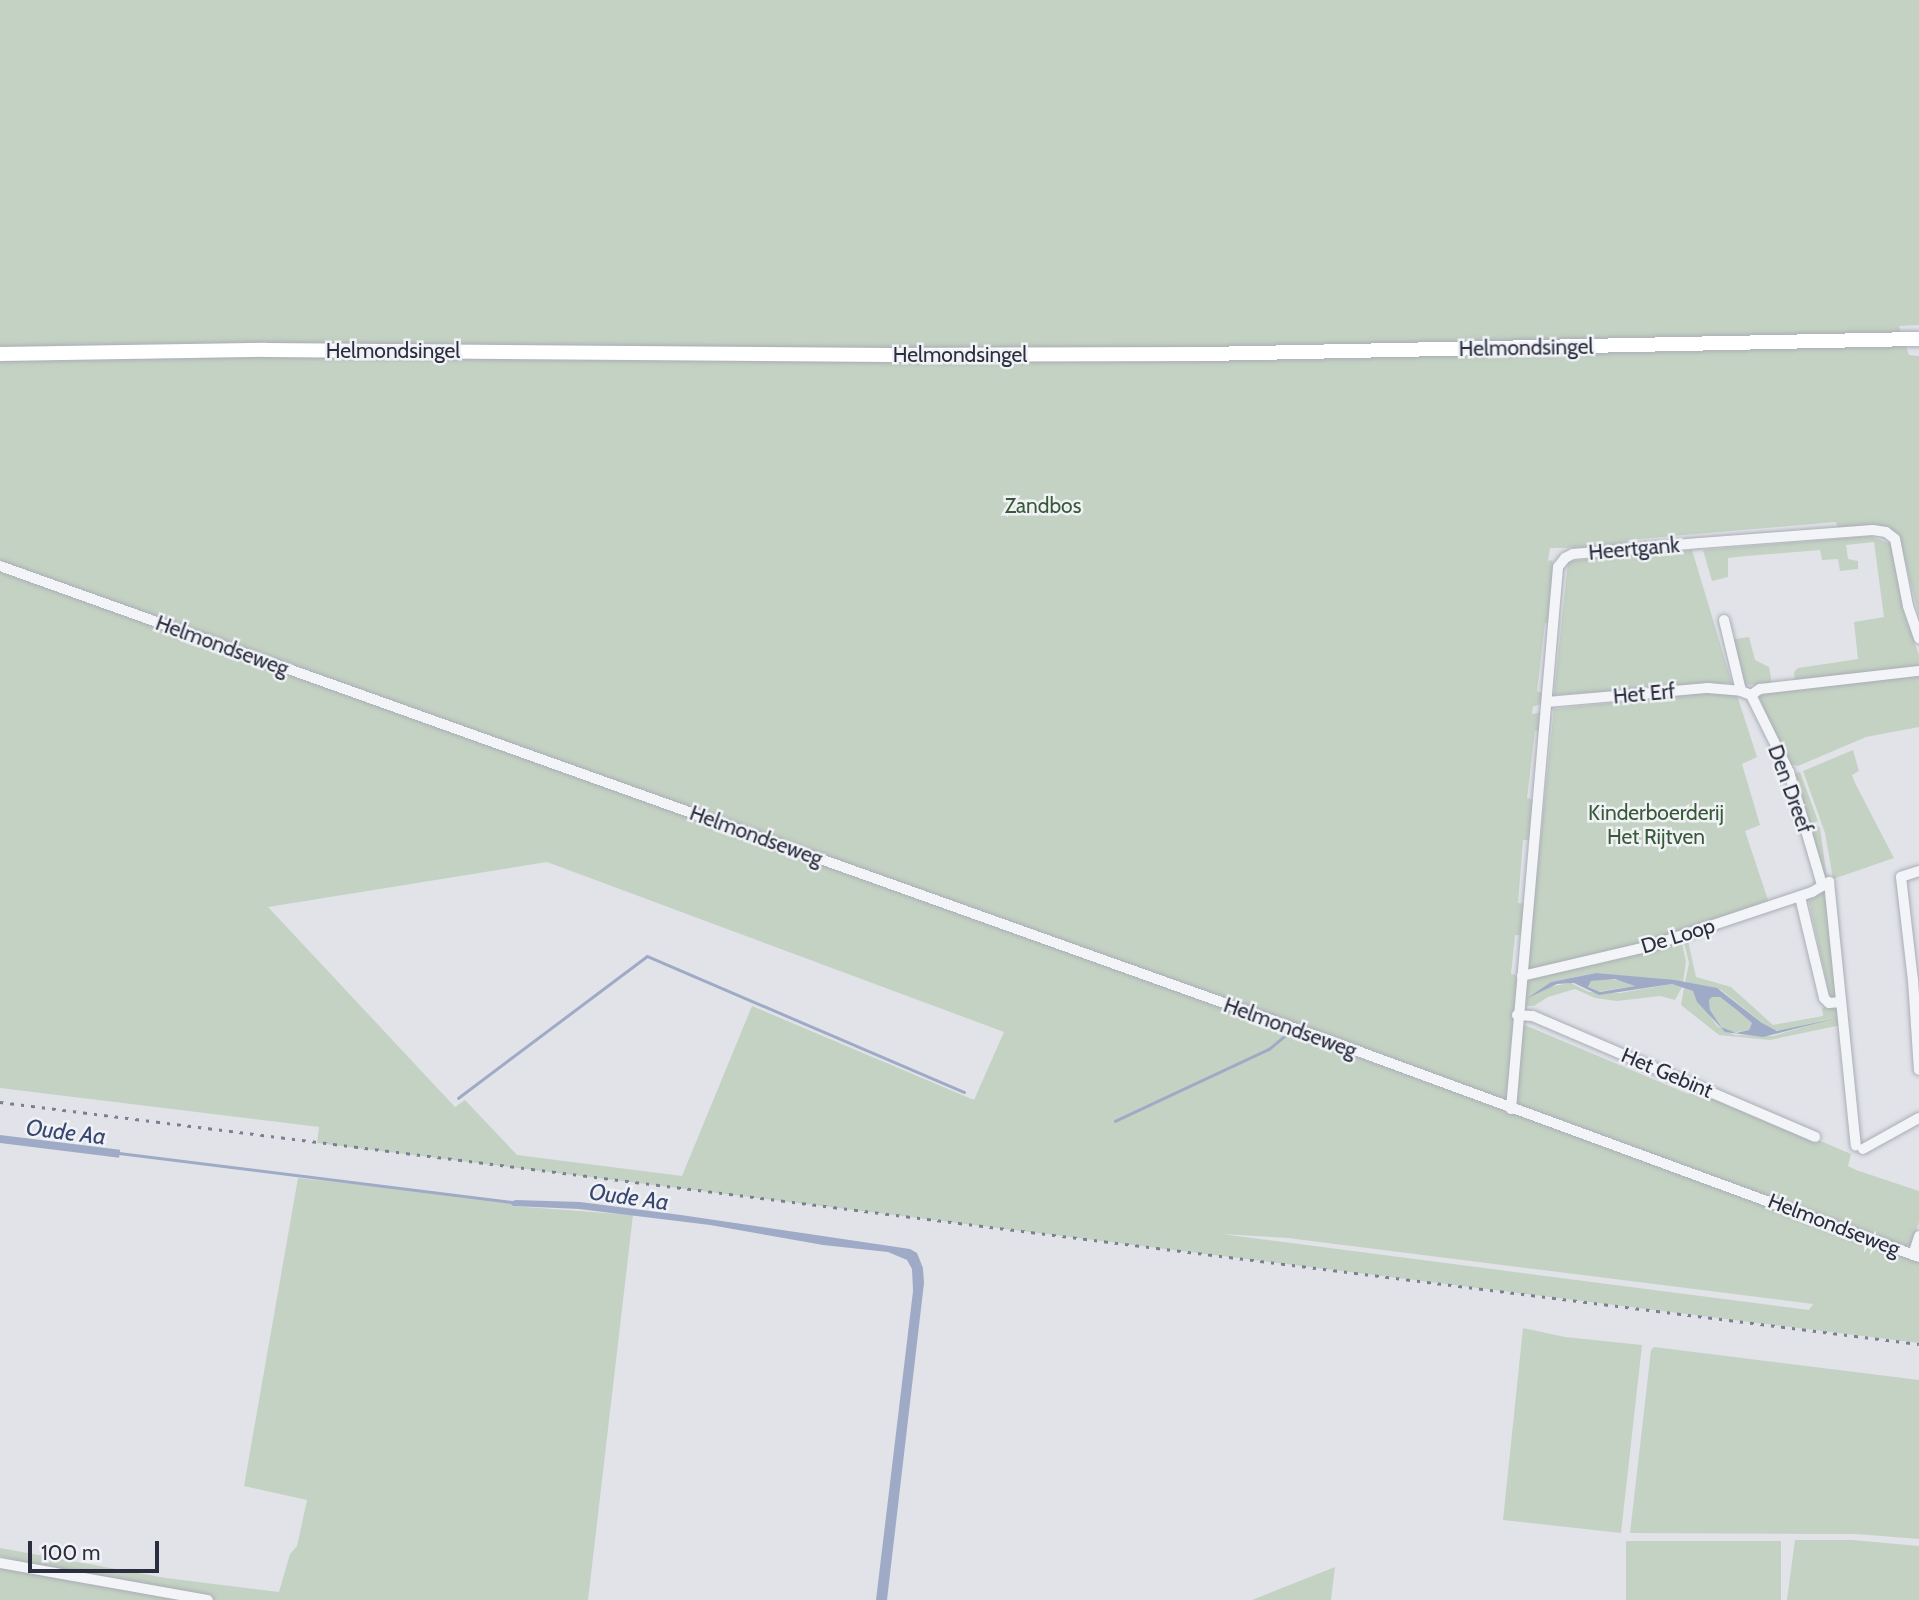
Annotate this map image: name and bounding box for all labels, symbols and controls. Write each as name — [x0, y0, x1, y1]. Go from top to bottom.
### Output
street label: Helmondsingel — [1458, 334, 1594, 362]
street label: Helmondsingel — [326, 338, 460, 364]
street label: Helmondsingel — [893, 342, 1027, 368]
park label: Zandbos — [1005, 493, 1081, 519]
street label: Heertgank — [1587, 532, 1681, 566]
street label: Helmondseweg — [152, 610, 292, 682]
street label: Het Erf — [1612, 679, 1676, 709]
street label: Den Dreef — [1762, 741, 1818, 837]
street label: Helmondseweg — [686, 800, 826, 872]
park label: Kinderboerderij Het Rijtven — [1588, 800, 1724, 850]
street label: De Loop — [1638, 913, 1718, 959]
street label: Helmondseweg — [1220, 992, 1360, 1064]
street label: Het Gebint — [1618, 1043, 1716, 1103]
water label: Oude Aa — [25, 1113, 107, 1151]
water label: Oude Aa — [587, 1178, 671, 1216]
street label: Helmondseweg — [1764, 1188, 1904, 1262]
scale bar — [32, 1526, 163, 1570]
text: 100 m — [41, 1540, 100, 1565]

